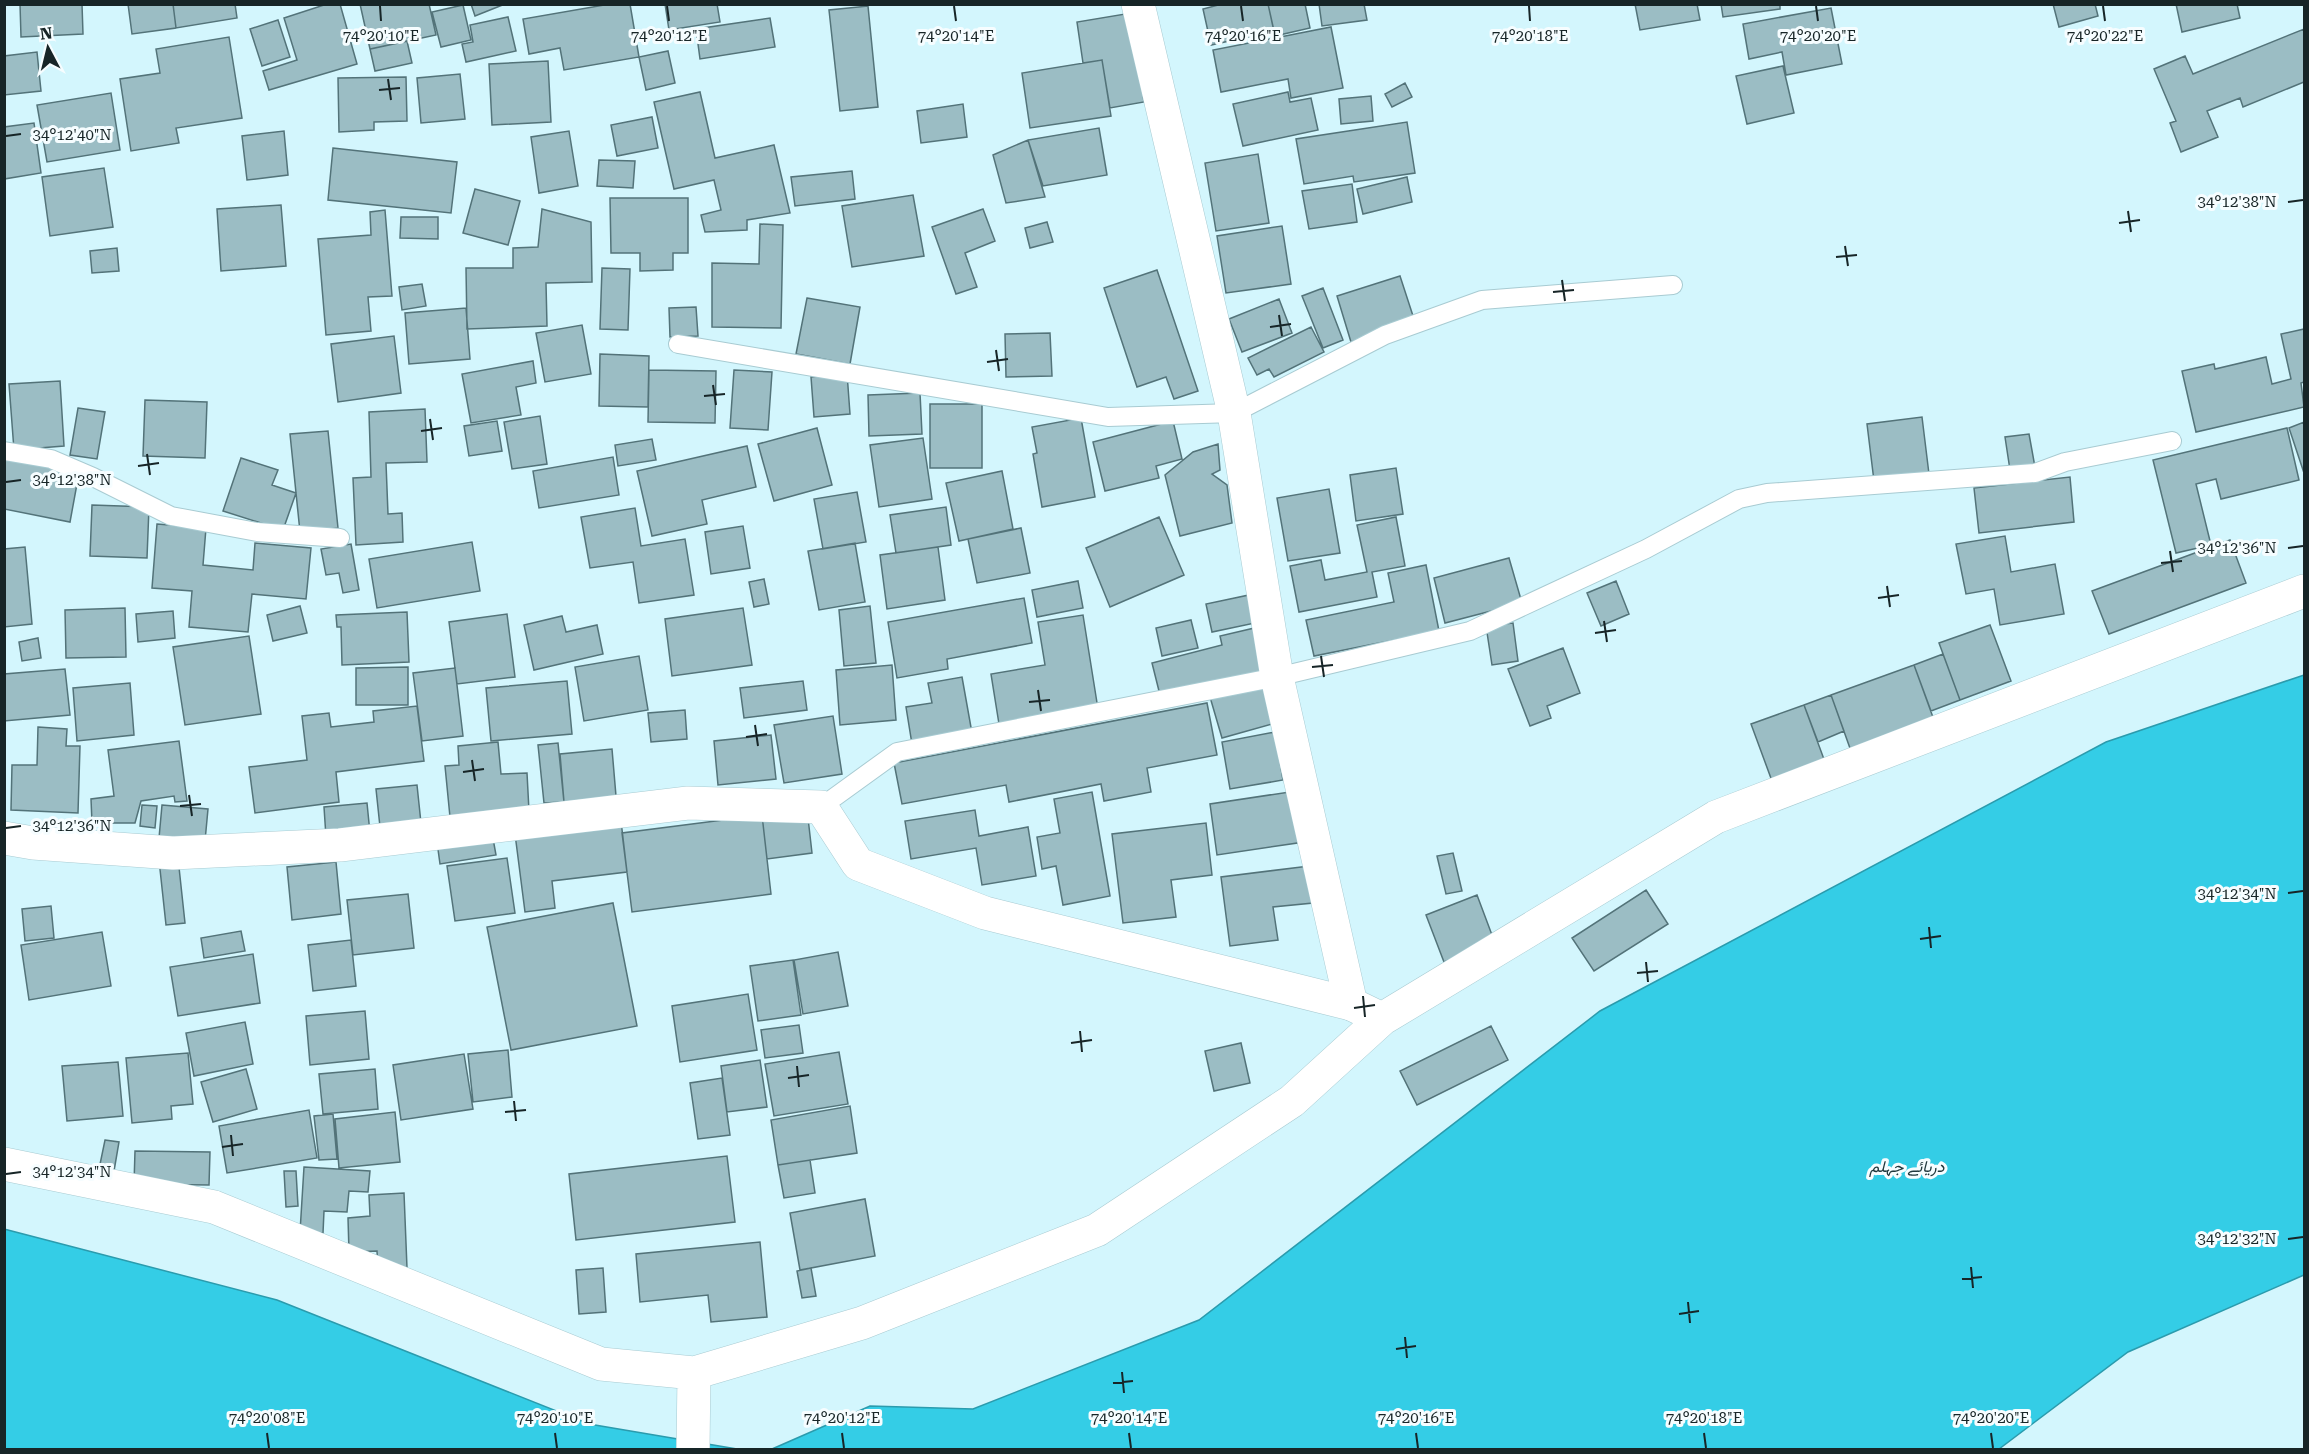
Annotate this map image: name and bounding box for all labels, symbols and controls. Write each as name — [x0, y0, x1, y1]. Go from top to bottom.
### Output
north arrow — [18, 18, 78, 78]
text: N — [39, 23, 54, 44]
text: 74°20'10"E — [343, 27, 419, 45]
text: 74°20'12"E — [631, 27, 707, 45]
text: 74°20'14"E — [918, 27, 994, 45]
text: 74°20'16"E — [1205, 27, 1281, 45]
text: 74°20'18"E — [1492, 27, 1568, 45]
text: 74°20'20"E — [1780, 27, 1856, 45]
text: 74°20'22"E — [2067, 27, 2143, 45]
text: 34°12'40"N — [32, 126, 112, 144]
text: 34°12'38"N — [2197, 193, 2277, 211]
text: 34°12'38"N — [32, 471, 112, 489]
text: 34°12'36"N — [2197, 539, 2277, 557]
text: 34°12'36"N — [32, 817, 112, 835]
text: 34°12'34"N — [2197, 885, 2277, 903]
water label: دریائے جہلم — [1868, 1157, 1945, 1177]
text: 34°12'34"N — [32, 1163, 112, 1181]
text: 34°12'32"N — [2197, 1230, 2277, 1248]
text: 74°20'08"E — [229, 1409, 305, 1427]
text: 74°20'10"E — [517, 1409, 593, 1427]
text: 74°20'12"E — [804, 1409, 880, 1427]
text: 74°20'14"E — [1091, 1409, 1167, 1427]
text: 74°20'16"E — [1378, 1409, 1454, 1427]
text: 74°20'18"E — [1666, 1409, 1742, 1427]
text: 74°20'20"E — [1953, 1409, 2029, 1427]

